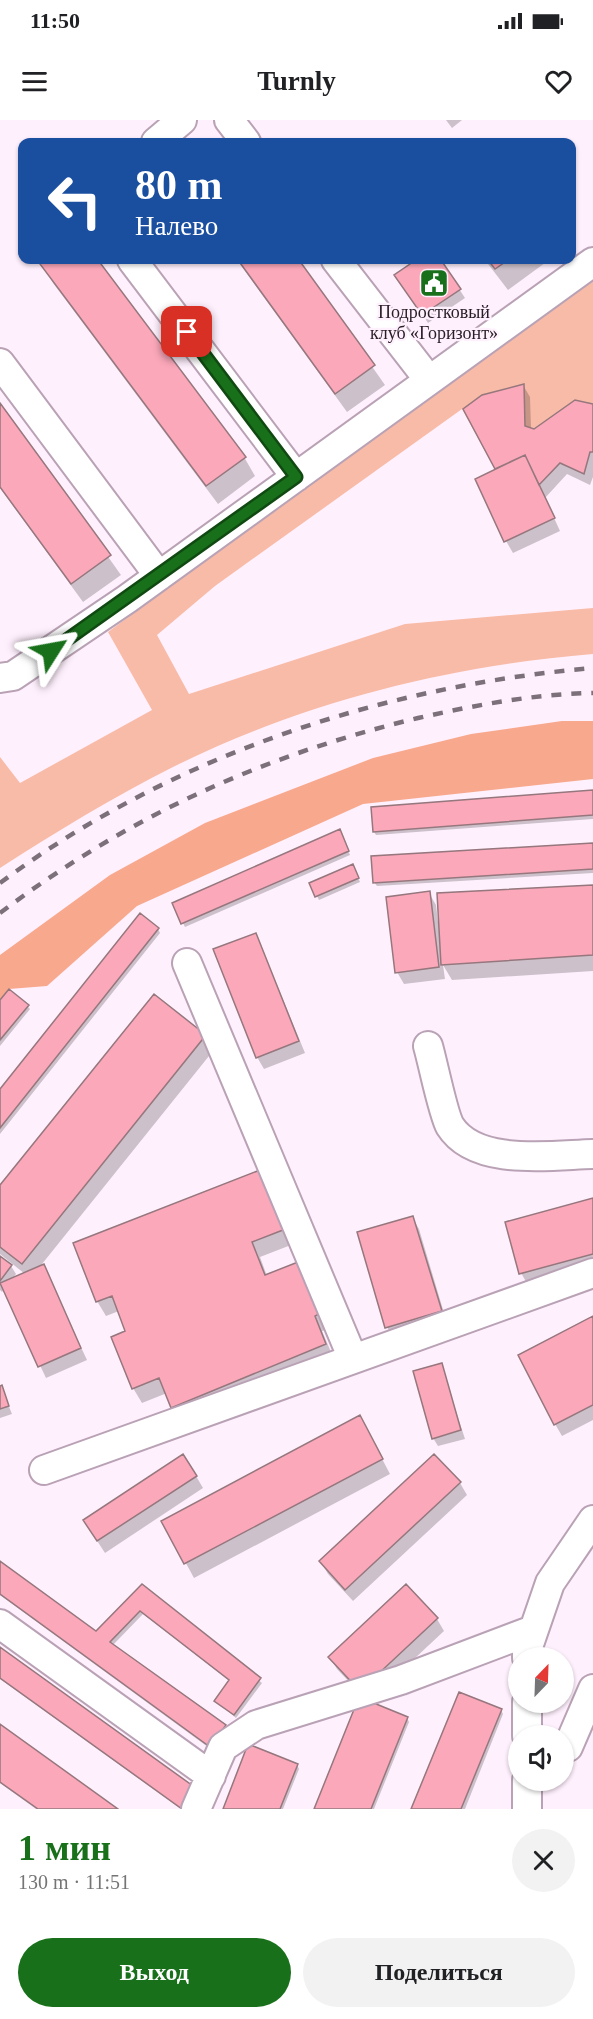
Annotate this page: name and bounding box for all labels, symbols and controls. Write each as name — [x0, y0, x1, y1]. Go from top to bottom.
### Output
text: 11:50 — [30, 8, 80, 33]
icon: menu — [18, 65, 51, 98]
icon: heart — [542, 65, 575, 98]
text: Turnly — [257, 66, 336, 96]
icon: left — [36, 162, 114, 240]
text: 80 m — [135, 162, 223, 208]
text: Налево — [135, 211, 218, 241]
public building icon: Подростковый клуб «Горизонт» — [418, 267, 450, 299]
place label: Подростковый клуб «Горизонт» — [370, 302, 498, 343]
pin — [161, 306, 212, 357]
icon: arrive — [170, 315, 203, 348]
position arrow — [19, 619, 83, 683]
north arrow — [508, 1647, 574, 1713]
map controls — [508, 1647, 574, 1791]
button: sound — [508, 1725, 574, 1791]
text: 1 мин — [18, 1828, 111, 1868]
button: close — [512, 1829, 575, 1892]
text: 130 m · 11:51 — [18, 1871, 130, 1893]
button: Выход — [18, 1938, 291, 2007]
button: Поделиться — [303, 1938, 575, 2007]

